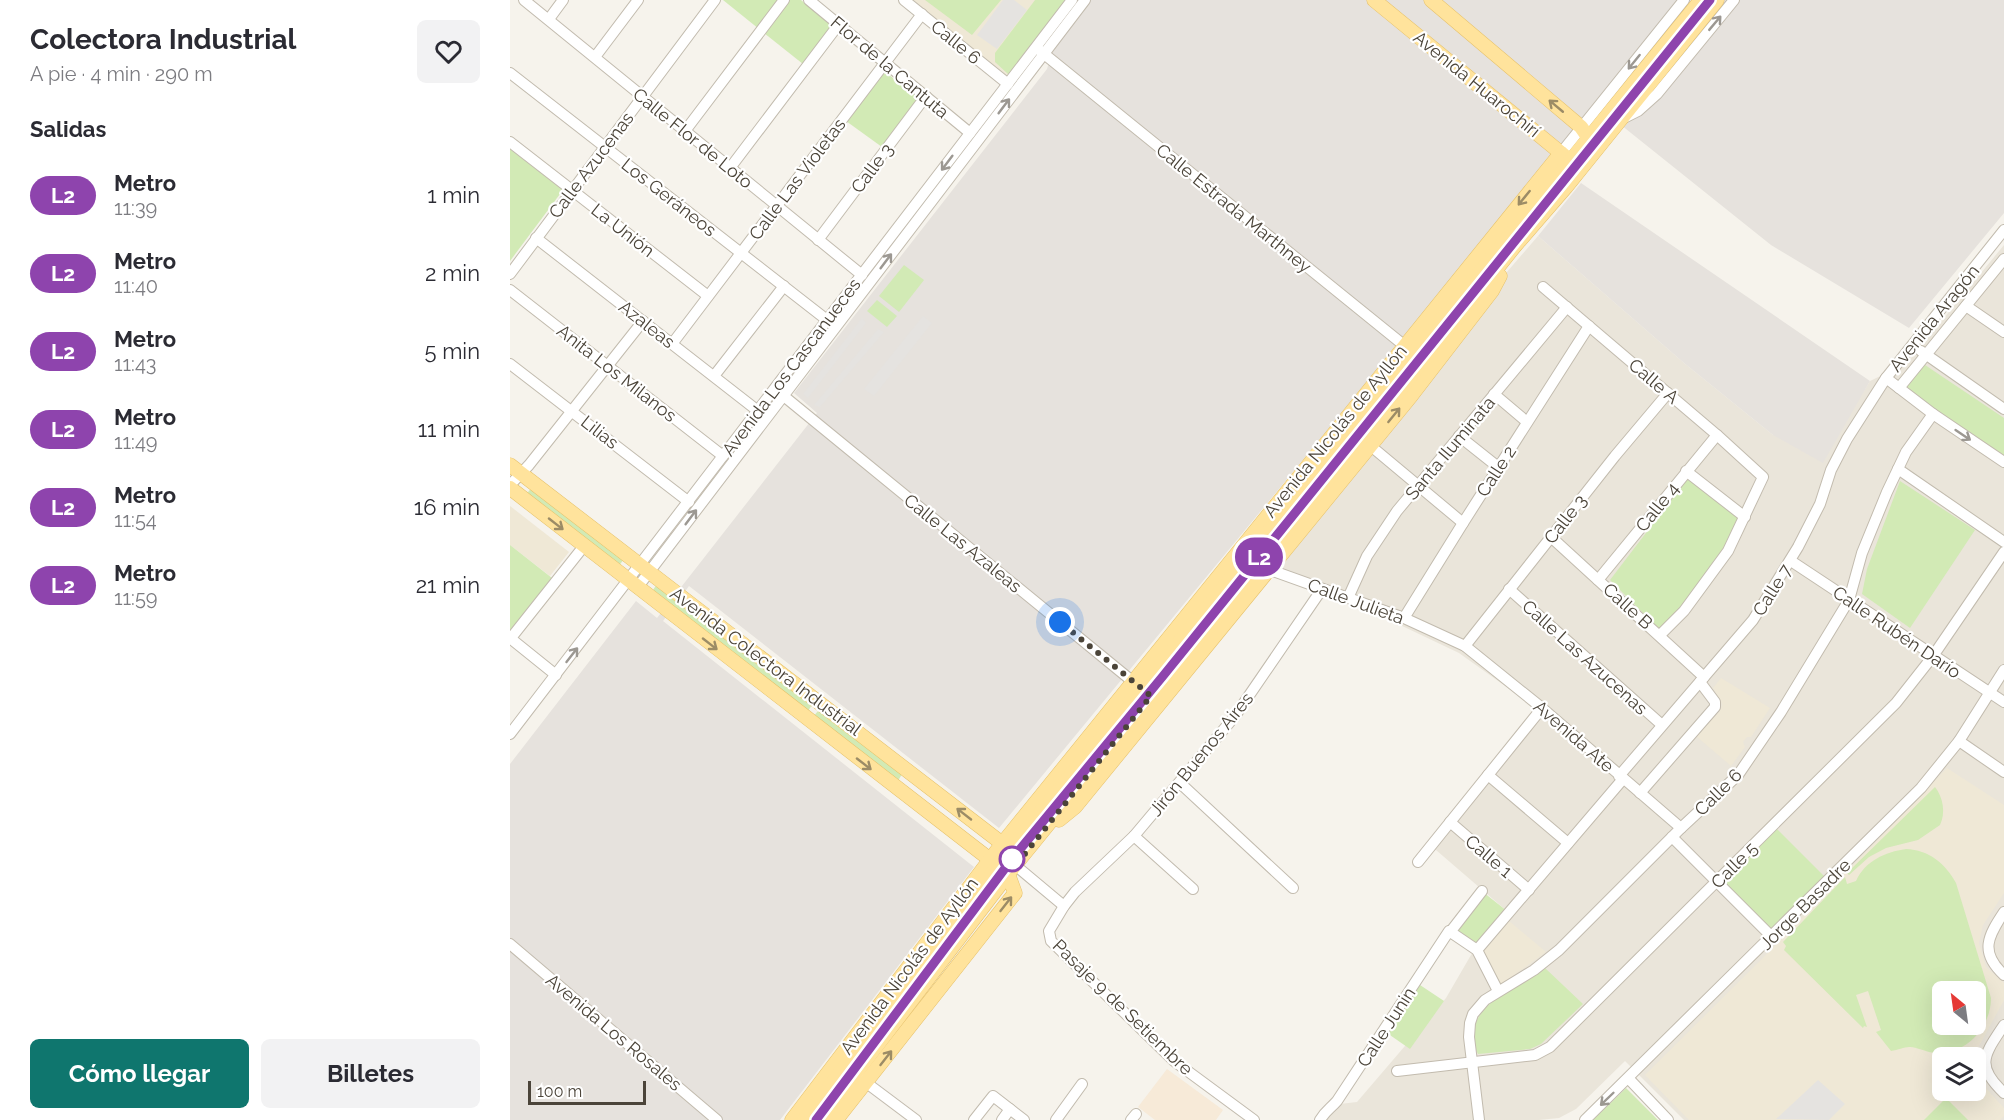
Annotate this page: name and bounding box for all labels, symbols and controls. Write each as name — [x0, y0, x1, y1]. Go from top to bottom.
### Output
street label: Flor de la Cantuta — [827, 12, 953, 122]
street label: Calle 6 — [927, 16, 985, 68]
one-way arrow — [1708, 16, 1722, 31]
button: heart — [417, 20, 480, 83]
text: Colectora Industrial — [30, 23, 296, 56]
street label: Avenida Huarochirí — [1410, 27, 1544, 141]
one-way arrow — [1627, 53, 1640, 69]
text: A pie · 4 min · 290 m — [30, 62, 213, 86]
street label: Calle Flor de Loto — [629, 83, 757, 193]
one-way arrow — [998, 99, 1010, 115]
one-way arrow — [1549, 99, 1564, 113]
street label: Calle Azucenas — [544, 107, 638, 222]
street label: Calle Las Violetas — [744, 114, 850, 244]
text: Salidas — [30, 116, 106, 142]
street label: Calle 3 — [847, 139, 897, 197]
street label: Calle Estrada Marthney — [1152, 139, 1316, 277]
street label: Los Geráneos — [618, 154, 721, 241]
one-way arrow — [941, 155, 954, 171]
text: Metro — [114, 170, 176, 196]
text: 1 min — [427, 182, 480, 208]
text: L2 — [51, 183, 75, 208]
one-way arrow — [1517, 190, 1530, 206]
text: 11:39 — [114, 196, 157, 220]
street label: La Unión — [587, 199, 659, 261]
text: Metro — [114, 248, 176, 274]
one-way arrow — [879, 254, 892, 270]
text: 2 min — [425, 260, 480, 286]
street label: Avenida Aragón — [1884, 260, 1984, 376]
text: L2 — [51, 261, 75, 286]
text: 11:40 — [114, 274, 158, 298]
street label: Avenida Los Cascanueces — [717, 274, 865, 460]
street label: Azaleas — [615, 296, 679, 352]
street label: Anita Los Milanos — [553, 320, 681, 426]
text: Metro — [114, 326, 176, 352]
text: 5 min — [425, 338, 480, 364]
text: L2 — [51, 339, 75, 364]
street label: Avenida Nicolás de Ayllón — [1259, 341, 1411, 521]
text: 11:43 — [114, 352, 156, 376]
street label: Calle A — [1625, 354, 1683, 408]
street label: Santa Iluminata — [1401, 392, 1499, 504]
text: Metro — [114, 404, 176, 430]
one-way arrow — [1388, 407, 1401, 423]
street label: Lilias — [577, 411, 623, 453]
text: 11 min — [418, 416, 480, 442]
text: L2 — [51, 417, 75, 442]
one-way arrow — [1955, 428, 1972, 441]
text: 11:49 — [114, 430, 158, 454]
street label: Calle 2 — [1472, 442, 1520, 500]
street label: Calle 4 — [1631, 478, 1683, 536]
text: Metro — [114, 482, 176, 508]
street label: Calle Las Azaleas — [900, 489, 1026, 597]
street label: Calle 3 — [1539, 490, 1591, 548]
text: 16 min — [414, 494, 480, 520]
text: L2 — [51, 495, 75, 520]
text: 11:54 — [114, 508, 157, 532]
one-way arrow — [685, 509, 698, 525]
one-way arrow — [548, 518, 564, 531]
line badge: L2 — [1232, 538, 1286, 576]
text: L2 — [1247, 545, 1271, 570]
text: Metro — [114, 560, 176, 586]
street label: Calle 7 — [1748, 560, 1796, 620]
text: 21 min — [416, 572, 480, 598]
text: L2 — [51, 573, 75, 598]
street label: Calle Julieta — [1305, 574, 1407, 628]
street label: Calle B — [1599, 578, 1657, 634]
street label: Calle Rubén Darío — [1829, 581, 1965, 683]
street label: Avenida Colectora Industrial — [666, 582, 866, 740]
text: 11:59 — [114, 586, 158, 610]
street label: Calle Las Azucenas — [1518, 595, 1652, 719]
your location — [1045, 607, 1075, 637]
one-way arrow — [702, 638, 718, 651]
one-way arrow — [565, 647, 578, 663]
street label: Jirón Buenos Aires — [1145, 688, 1257, 820]
street label: Avenida Ate — [1530, 696, 1619, 777]
one-way arrow — [856, 757, 872, 770]
street label: Calle 6 — [1690, 764, 1746, 820]
one-way arrow — [957, 808, 973, 820]
street label: Calle 1 — [1461, 830, 1517, 882]
street label: Calle 5 — [1706, 837, 1762, 893]
unlabelled marker — [999, 846, 1025, 872]
street label: Jorge Basadre — [1755, 854, 1855, 954]
street label: Avenida Nicolás de Ayllón — [836, 873, 982, 1059]
one-way arrow — [1000, 897, 1013, 913]
street label: Pasaje 9 de Setiembre — [1049, 935, 1198, 1080]
street label: Avenida Los Rosales — [542, 969, 686, 1095]
north arrow — [1932, 981, 1986, 1035]
map controls — [1932, 981, 1986, 1101]
street label: Calle Junin — [1352, 983, 1420, 1071]
button: Cómo llegar — [30, 1039, 249, 1108]
button: Billetes — [261, 1039, 480, 1108]
button: layers — [1932, 1047, 1986, 1101]
one-way arrow — [879, 1050, 892, 1066]
scale bar — [528, 1078, 646, 1106]
text: 100 m — [537, 1082, 582, 1101]
one-way arrow — [1600, 1092, 1615, 1106]

